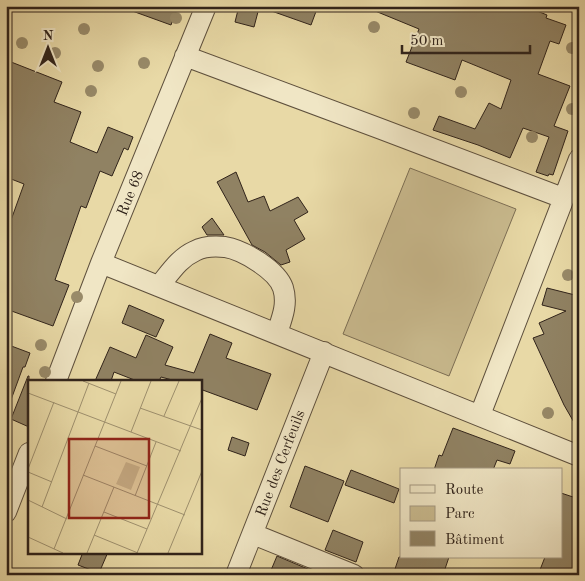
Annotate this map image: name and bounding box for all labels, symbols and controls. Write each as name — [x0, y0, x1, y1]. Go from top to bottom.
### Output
north arrow — [22, 22, 72, 72]
scale bar — [402, 22, 530, 54]
text: N — [43, 29, 54, 43]
text: 50 m — [410, 34, 444, 49]
street label: Rue 68 — [116, 169, 147, 218]
inset map — [28, 380, 201, 554]
street label: Rue des Cerfeuils — [254, 408, 309, 519]
legend — [400, 468, 562, 558]
text: Route — [445, 483, 483, 498]
text: Parc — [445, 507, 475, 522]
text: Bâtiment — [445, 533, 504, 548]

